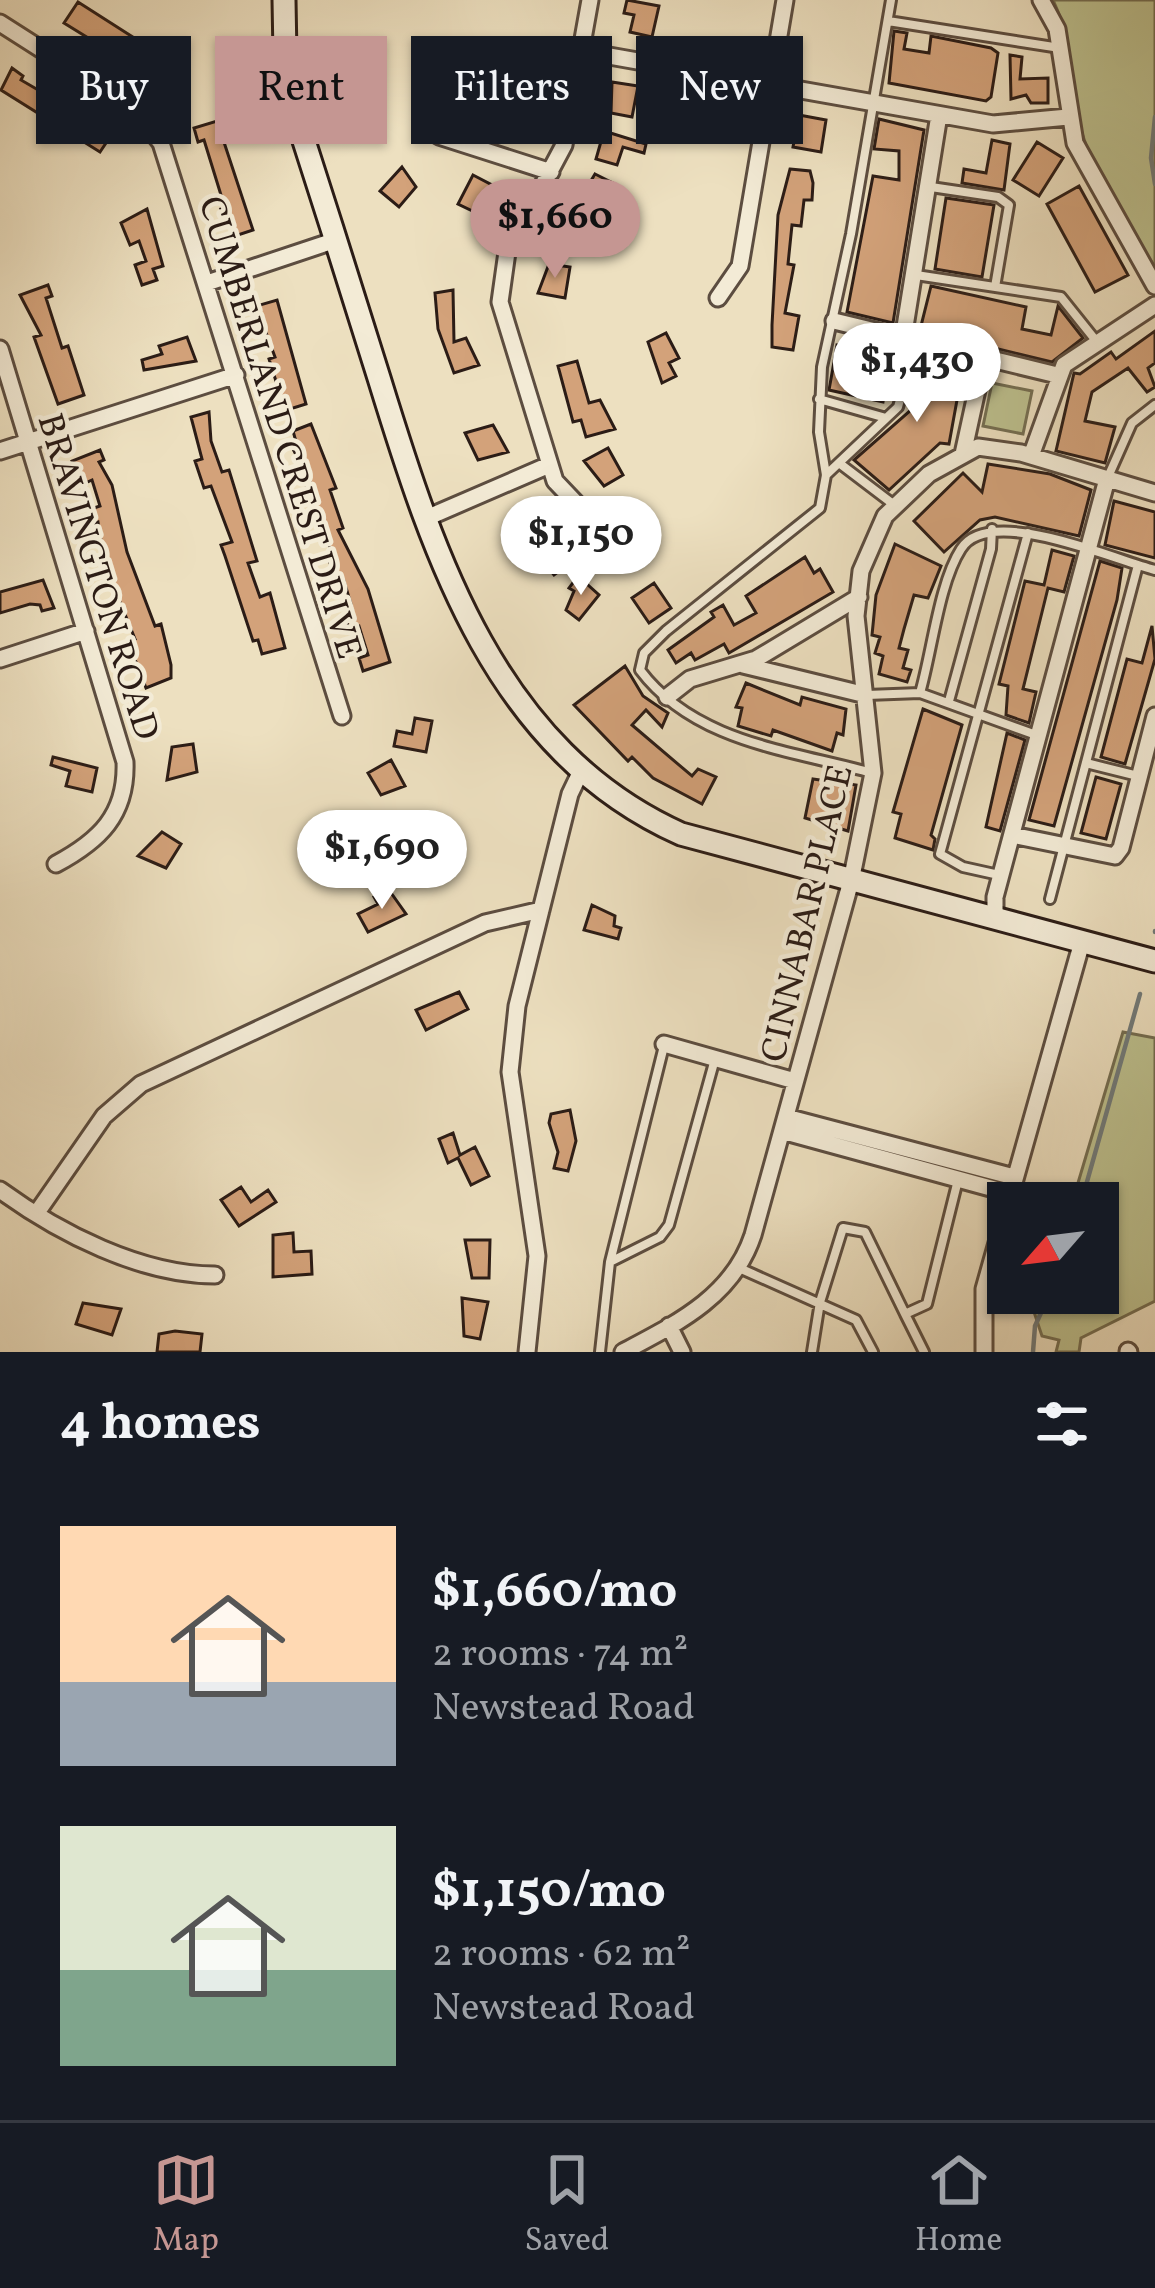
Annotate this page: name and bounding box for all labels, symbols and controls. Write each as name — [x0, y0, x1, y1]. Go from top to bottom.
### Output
chip: Buy — [36, 36, 191, 144]
chip: Rent — [215, 36, 387, 144]
chip: Filters — [411, 36, 612, 144]
chip: New — [636, 36, 803, 144]
pin: $1,660 — [457, 179, 653, 281]
street label: CUMBERLAND CREST DRIVE — [184, 191, 372, 666]
text: $1,660 — [497, 191, 613, 245]
pin: $1,430 — [819, 323, 1015, 425]
text: $1,430 — [860, 335, 974, 389]
street label: BRAVINGTON ROAD — [23, 408, 170, 746]
pin: $1,150 — [483, 496, 679, 598]
text: $1,150 — [528, 508, 634, 562]
street label: CINNABAR PLACE — [750, 760, 867, 1067]
pin: $1,690 — [284, 810, 480, 912]
text: $1,690 — [324, 822, 440, 876]
north arrow — [987, 1182, 1119, 1314]
map controls — [987, 1182, 1119, 1314]
text: 4 homes — [60, 1389, 261, 1460]
icon: filters — [1029, 1391, 1095, 1457]
text: $1,660/mo — [432, 1557, 677, 1628]
icon: home — [156, 1574, 300, 1718]
text: 2 rooms · 74 m² — [432, 1628, 688, 1682]
text: Newstead Road — [432, 1682, 695, 1736]
text: $1,150/mo — [432, 1857, 666, 1928]
icon: home — [156, 1874, 300, 2018]
text: 2 rooms · 62 m² — [432, 1928, 690, 1982]
text: Newstead Road — [432, 1982, 695, 2036]
tab: Map — [153, 2147, 219, 2265]
tab: Saved — [524, 2147, 609, 2265]
tab: Home — [915, 2147, 1002, 2265]

